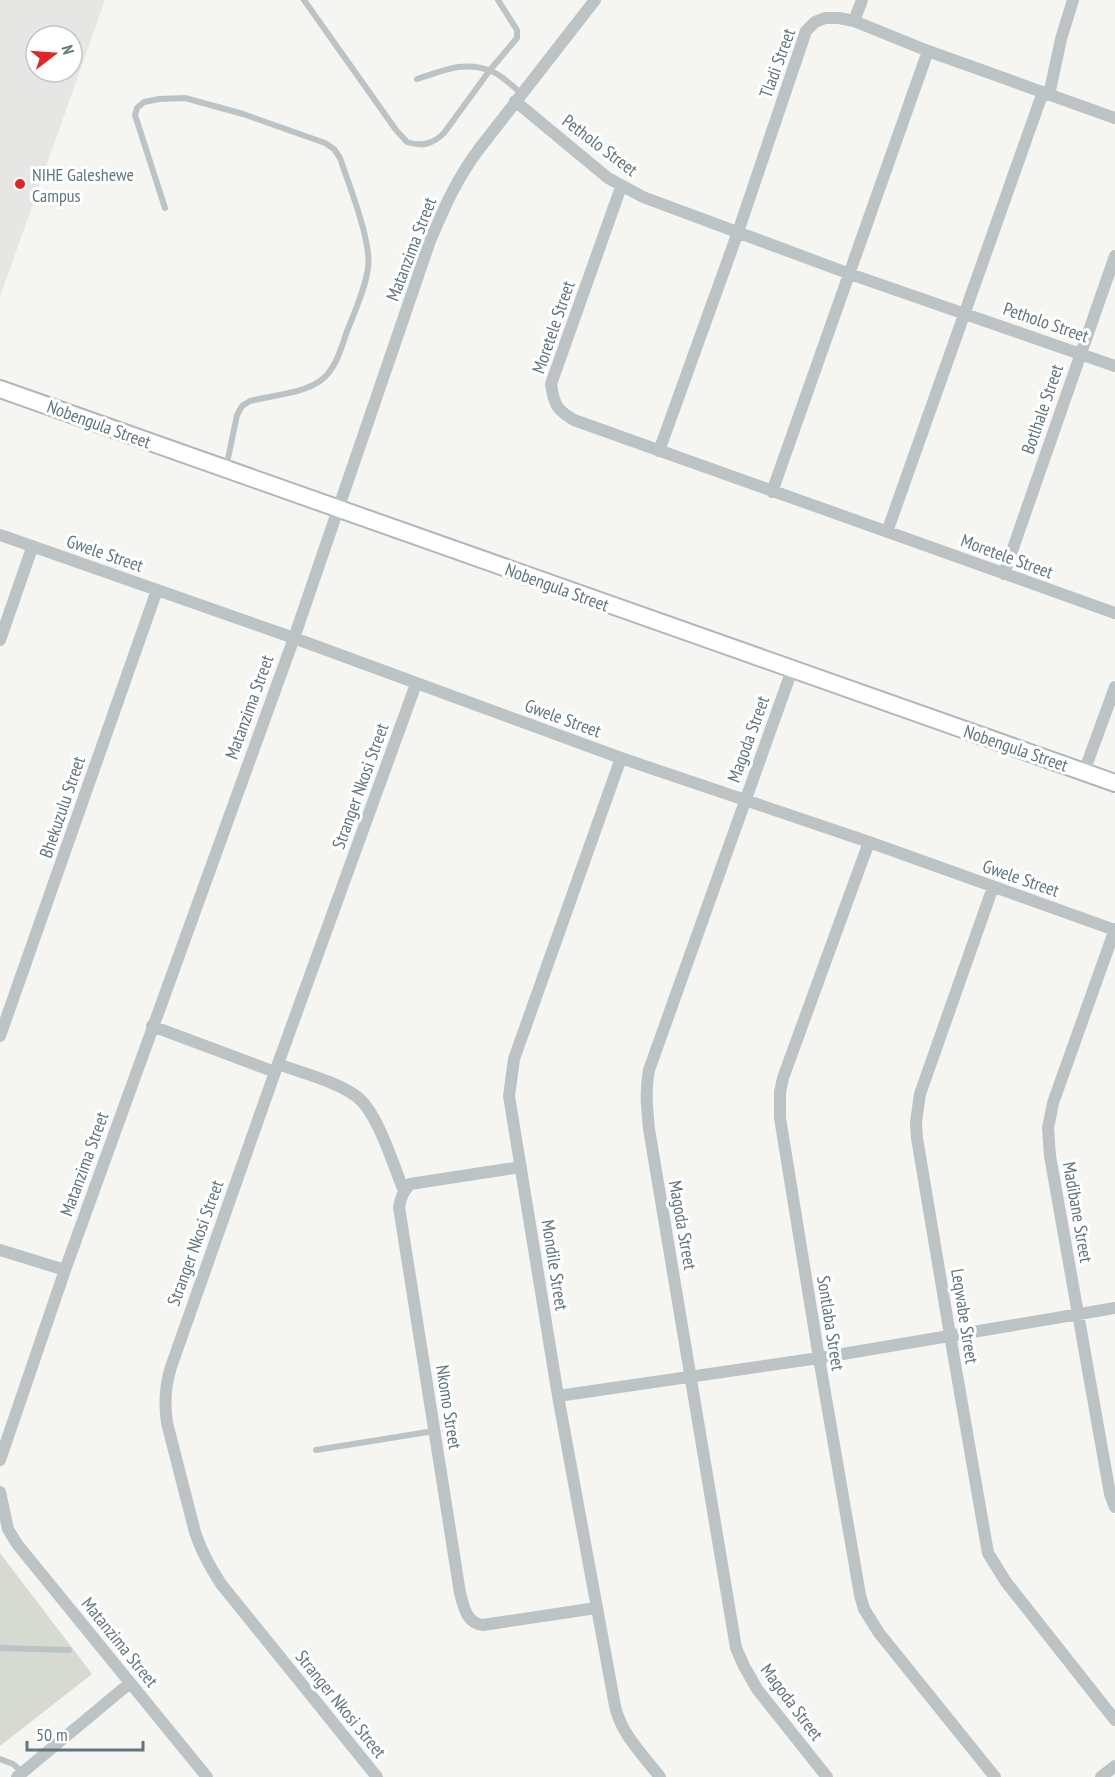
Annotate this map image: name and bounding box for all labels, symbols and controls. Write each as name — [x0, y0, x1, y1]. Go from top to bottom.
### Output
north arrow — [24, 24, 84, 84]
street label: Tladi Street — [754, 25, 800, 101]
text: N — [58, 43, 79, 57]
street label: Petholo Street — [558, 109, 642, 181]
place label: NIHE Galeshewe Campus — [32, 163, 134, 207]
marker: NIHE Galeshewe Campus — [13, 177, 27, 191]
street label: Matanzima Street — [381, 194, 441, 304]
street label: Moretele Street — [526, 278, 580, 376]
street label: Petholo Street — [1000, 297, 1092, 347]
street label: Botlhale Street — [1016, 361, 1068, 457]
street label: Nobengula Street — [44, 395, 154, 453]
street label: Gwele Street — [64, 529, 146, 577]
street label: Moretele Street — [958, 529, 1056, 583]
street label: Nobengula Street — [502, 558, 612, 616]
street label: Matanzima Street — [220, 652, 278, 762]
street label: Magoda Street — [722, 693, 774, 785]
street label: Gwele Street — [522, 694, 604, 742]
street label: Nobengula Street — [961, 719, 1071, 777]
street label: Stranger Nkosi Street — [327, 720, 393, 852]
street label: Bhekuzulu Street — [34, 753, 90, 861]
street label: Gwele Street — [980, 854, 1062, 902]
street label: Matanzima Street — [55, 1109, 113, 1219]
street label: Madibane Street — [1058, 1160, 1098, 1264]
street label: Stranger Nkosi Street — [162, 1177, 228, 1309]
street label: Magoda Street — [664, 1179, 702, 1271]
street label: Mondile Street — [536, 1218, 574, 1312]
street label: Leqwabe Street — [946, 1267, 984, 1365]
street label: Sontlaba Street — [812, 1274, 850, 1372]
street label: Nkomo Street — [431, 1363, 467, 1451]
street label: Matanzima Street — [77, 1592, 163, 1692]
street label: Stranger Nkosi Street — [291, 1645, 391, 1763]
street label: Magoda Street — [756, 1659, 828, 1745]
scale bar — [27, 1714, 142, 1752]
text: 50 m — [36, 1723, 68, 1746]

